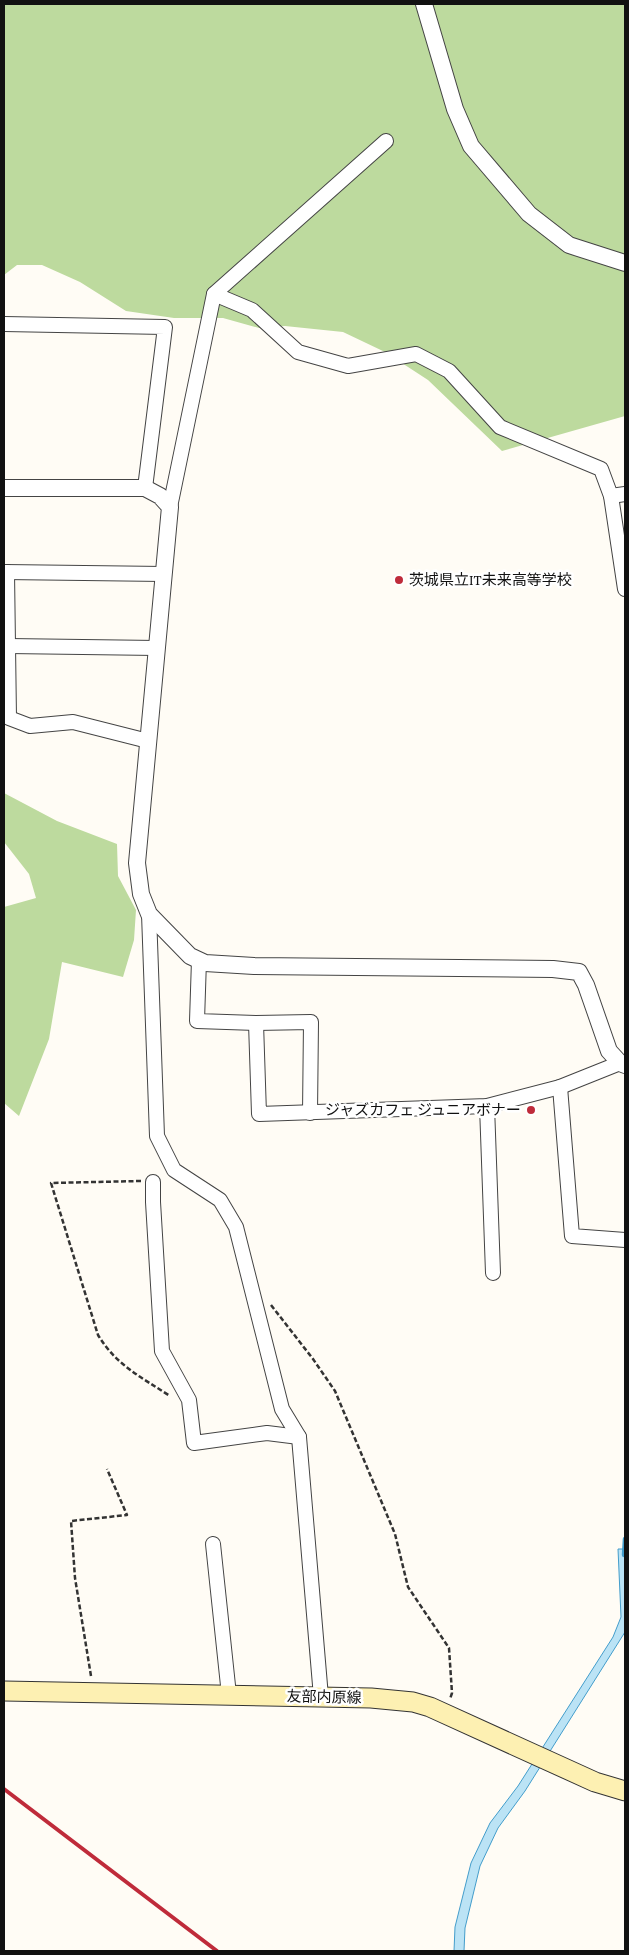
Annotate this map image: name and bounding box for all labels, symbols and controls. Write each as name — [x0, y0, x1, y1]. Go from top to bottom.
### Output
place label: 茨城県立IT未来高等学校 — [409, 572, 572, 588]
marker: 茨城県立IT未来高等学校 — [393, 574, 405, 586]
place label: ジャズカフェ ジュニアボナー — [325, 1102, 521, 1118]
marker: ジャズカフェ ジュニアボナー — [525, 1104, 537, 1116]
street label: 友部内原線 — [286, 1688, 362, 1706]

